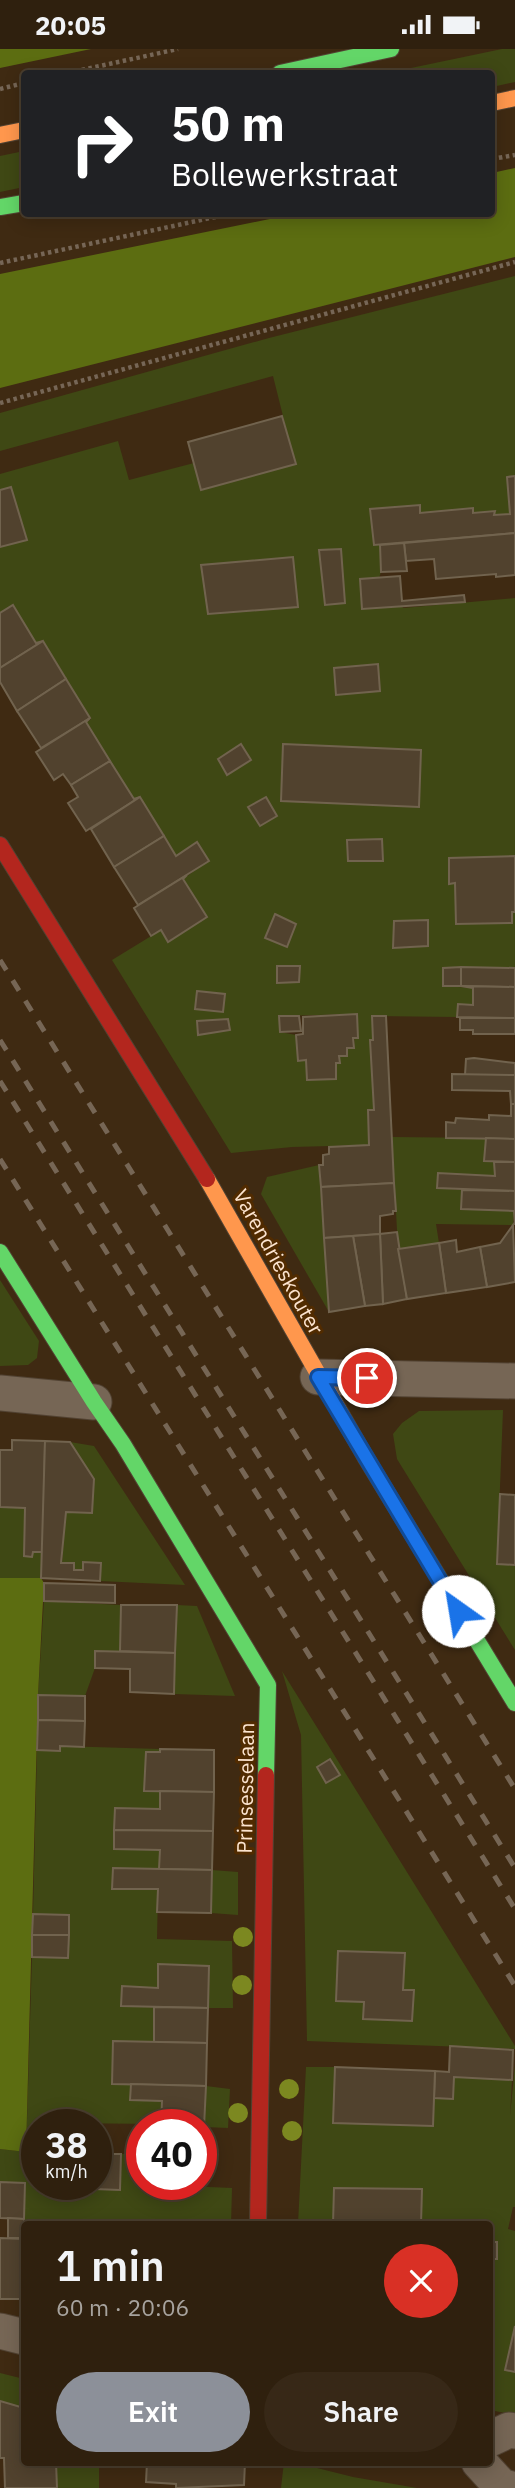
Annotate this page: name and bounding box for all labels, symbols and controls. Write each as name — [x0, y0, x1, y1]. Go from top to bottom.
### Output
text: 20:05 — [35, 8, 106, 42]
text: 50 m — [171, 91, 285, 154]
icon: right — [56, 98, 147, 189]
text: Bollewerkstraat — [171, 153, 398, 195]
street label: Varendrieskouter — [227, 1184, 331, 1340]
pin — [337, 1348, 397, 1408]
icon: arrive — [348, 1359, 386, 1397]
position arrow — [421, 1574, 495, 1648]
street label: Prinsesselaan — [230, 1722, 260, 1854]
speed limit sign: 40 — [126, 2109, 217, 2200]
text: 38 — [45, 2122, 88, 2168]
text: km/h — [45, 2160, 88, 2183]
text: 1 min — [56, 2238, 165, 2293]
button: close — [384, 2244, 458, 2318]
text: 60 m · 20:06 — [56, 2292, 189, 2322]
button: Exit — [56, 2372, 250, 2452]
button: Share — [264, 2372, 458, 2452]

